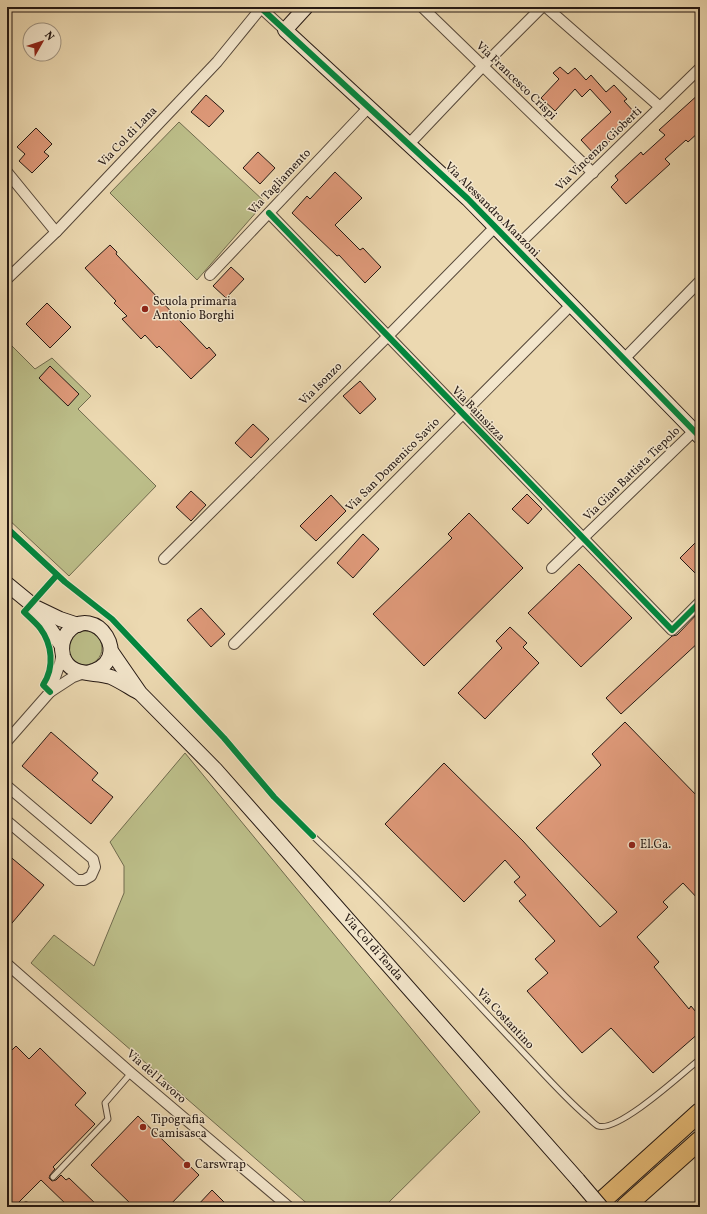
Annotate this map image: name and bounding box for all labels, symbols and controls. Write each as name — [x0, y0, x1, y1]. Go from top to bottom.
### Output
north arrow — [22, 22, 62, 62]
text: N — [40, 29, 57, 44]
street label: Via Francesco Crispi — [472, 38, 560, 124]
street label: Via Col di Lana — [95, 103, 161, 171]
street label: Via Vincenzo Gioberti — [552, 103, 646, 195]
street label: Via Tagliamento — [245, 146, 315, 218]
street label: Via Alessandro Manzoni — [441, 159, 543, 261]
place label: Scuola primaria Antonio Borghi — [153, 294, 237, 324]
marker: Scuola primaria Antonio Borghi — [140, 304, 150, 314]
street label: Via Isonzo — [296, 359, 346, 409]
street label: Via Bainsizza — [448, 383, 508, 445]
street label: Via San Domenico Savio — [343, 415, 443, 515]
street label: Via Gian Battista Tiepolo — [580, 423, 684, 525]
place label: El.Ga. — [640, 837, 671, 853]
marker: El.Ga. — [627, 840, 637, 850]
street label: Via Col di Tenda — [339, 911, 407, 984]
street label: Via Costantino — [473, 985, 537, 1053]
street label: Via del Lavoro — [123, 1047, 189, 1107]
place label: Tipografia Camisasca — [151, 1112, 207, 1142]
marker: Tipografia Camisasca — [138, 1122, 148, 1132]
place label: Carswrap — [195, 1157, 246, 1173]
marker: Carswrap — [182, 1160, 192, 1170]

